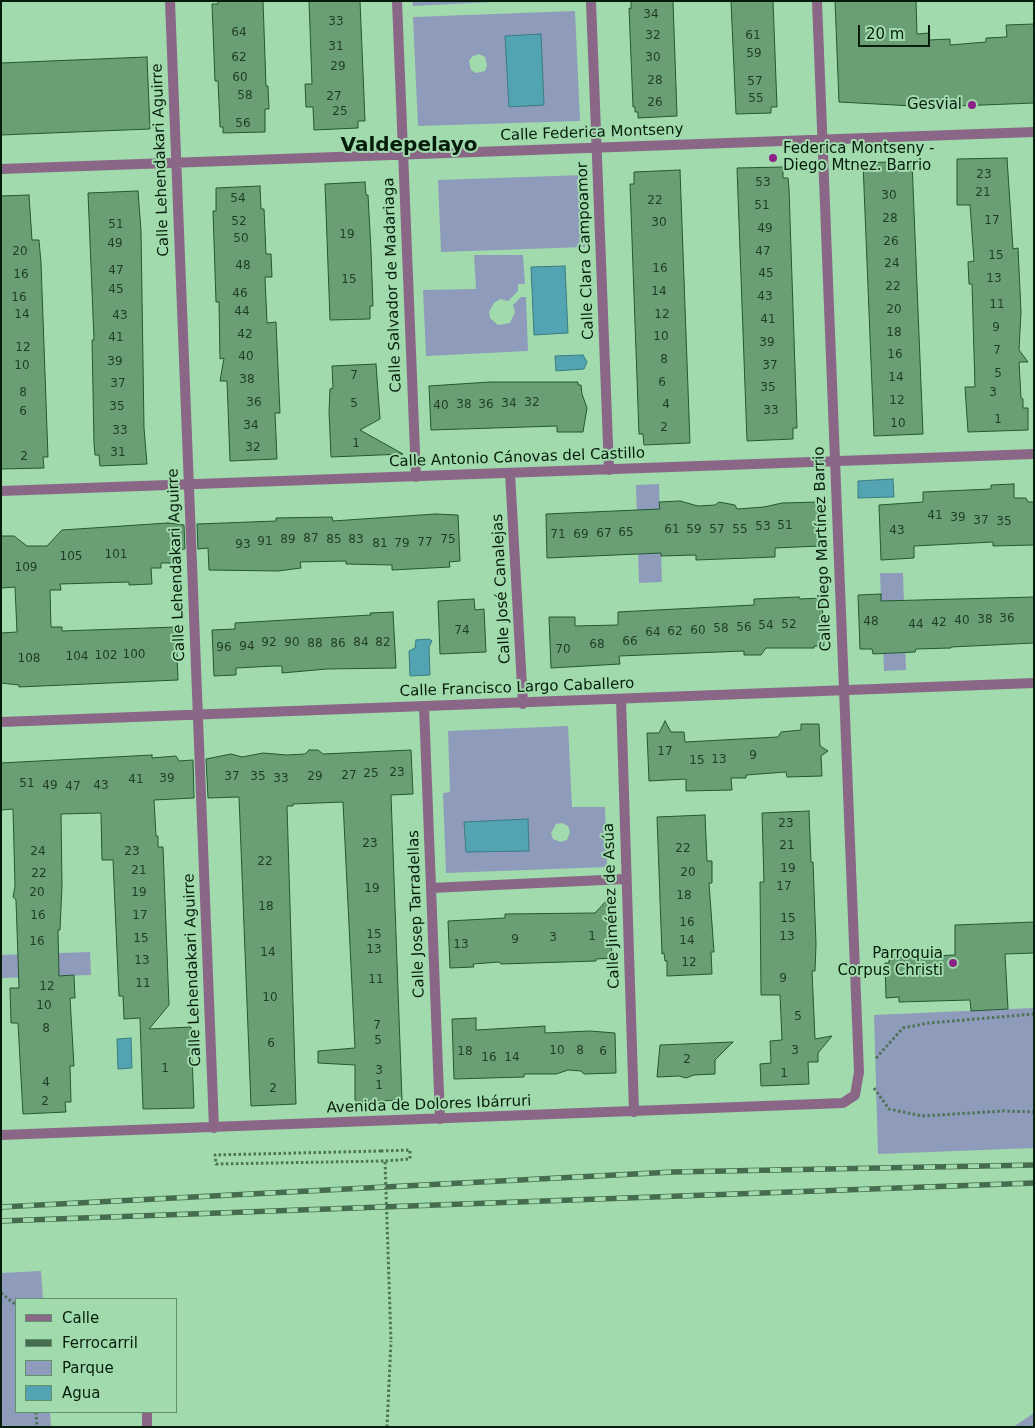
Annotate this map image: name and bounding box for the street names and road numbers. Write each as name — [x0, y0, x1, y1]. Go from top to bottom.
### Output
street label: Calle Lehendakari Aguirre — [149, 63, 173, 257]
street label: Calle Federica Montseny — [500, 121, 684, 145]
street label: Calle Clara Campoamor — [574, 162, 598, 340]
street label: Calle Salvador de Madariaga — [380, 177, 406, 393]
street label: Calle Antonio Cánovas del Castillo — [389, 445, 645, 471]
street label: Calle Diego Martínez Barrio — [810, 446, 836, 652]
street label: Calle Lehendakari Aguirre — [165, 468, 189, 662]
street label: Calle José Canalejas — [489, 513, 515, 665]
street label: Calle Francisco Largo Caballero — [399, 675, 635, 701]
street label: Calle Jiménez de Asúa — [600, 823, 624, 989]
street label: Calle Josep Tarradellas — [405, 830, 429, 998]
street label: Calle Lehendakari Aguirre — [181, 873, 205, 1067]
street label: Avenida de Dolores Ibárruri — [326, 1092, 532, 1118]

